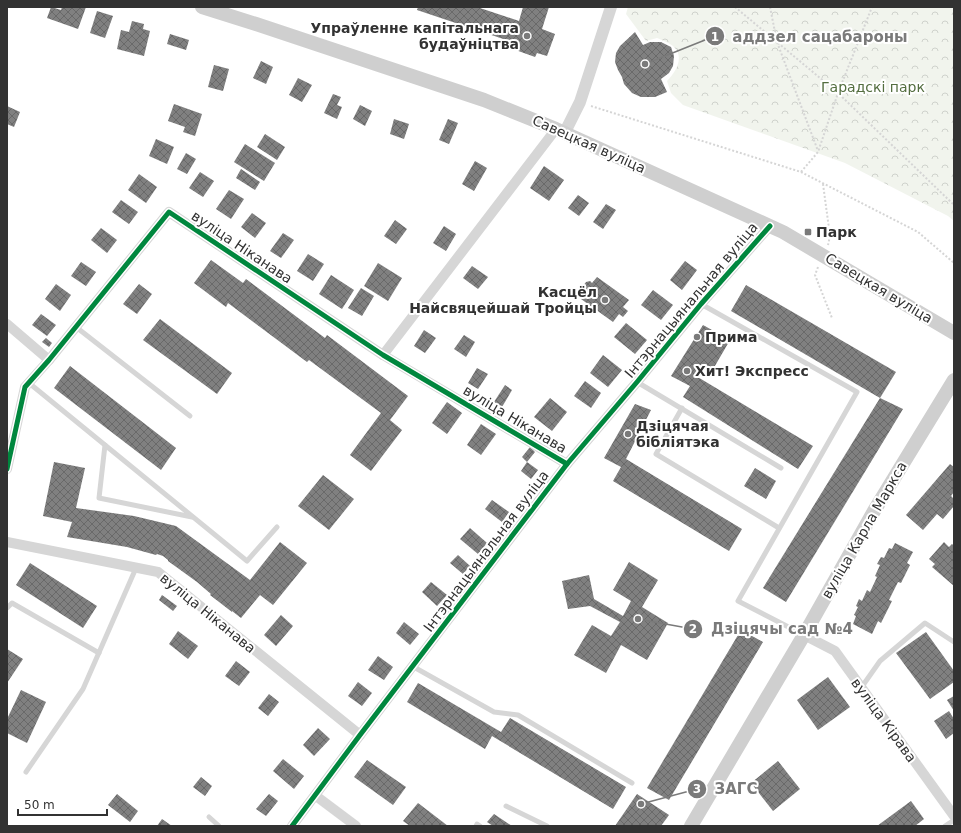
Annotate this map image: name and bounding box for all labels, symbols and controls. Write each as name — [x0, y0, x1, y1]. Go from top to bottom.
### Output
place label: Упраўленне капітальнага будаўніцтва — [311, 20, 519, 52]
callout: аддзел сацабароны — [705, 23, 916, 50]
text: аддзел сацабароны — [732, 28, 908, 46]
text: 1 — [711, 30, 719, 44]
marker: Упраўленне капітальнага будаўніцтва — [522, 31, 532, 41]
park label: Гарадскі парк — [821, 79, 925, 95]
street label: Савецкая вуліца — [530, 112, 648, 176]
street label: вуліца Ніканава — [189, 207, 295, 287]
street label: Інтэрнацыянальная вуліца — [621, 219, 761, 381]
place label: Парк — [816, 224, 857, 240]
marker: Парк — [803, 227, 813, 237]
street label: Савецкая вуліца — [823, 250, 935, 326]
place label: Касцёл Найсвяцейшай Тройцы — [409, 284, 597, 316]
marker: Касцёл Найсвяцейшай Тройцы — [600, 295, 610, 305]
place label: Прима — [705, 329, 757, 345]
marker: Прима — [692, 332, 702, 342]
place label: Хит! Экспресс — [695, 363, 809, 379]
marker: Хит! Экспресс — [682, 366, 692, 376]
street label: вуліца Ніканава — [460, 382, 570, 456]
place label: Дзіцячая бібліятэка — [636, 418, 720, 450]
marker: Дзіцячая бібліятэка — [623, 429, 633, 439]
street label: вуліца Карла Маркса — [818, 459, 910, 601]
street label: Інтэрнацыянальная вуліца — [420, 467, 552, 635]
street label: вуліца Ніканава — [157, 570, 259, 656]
callout: Дзіцячы сад №4 — [683, 615, 861, 642]
text: Дзіцячы сад №4 — [711, 620, 853, 638]
text: 2 — [689, 622, 697, 636]
street label: вуліца Кірава — [848, 675, 920, 765]
callout: ЗАГС — [687, 775, 766, 802]
text: ЗАГС — [715, 780, 757, 798]
text: 3 — [693, 782, 701, 796]
scale bar — [18, 791, 107, 817]
text: 50 m — [24, 798, 55, 812]

